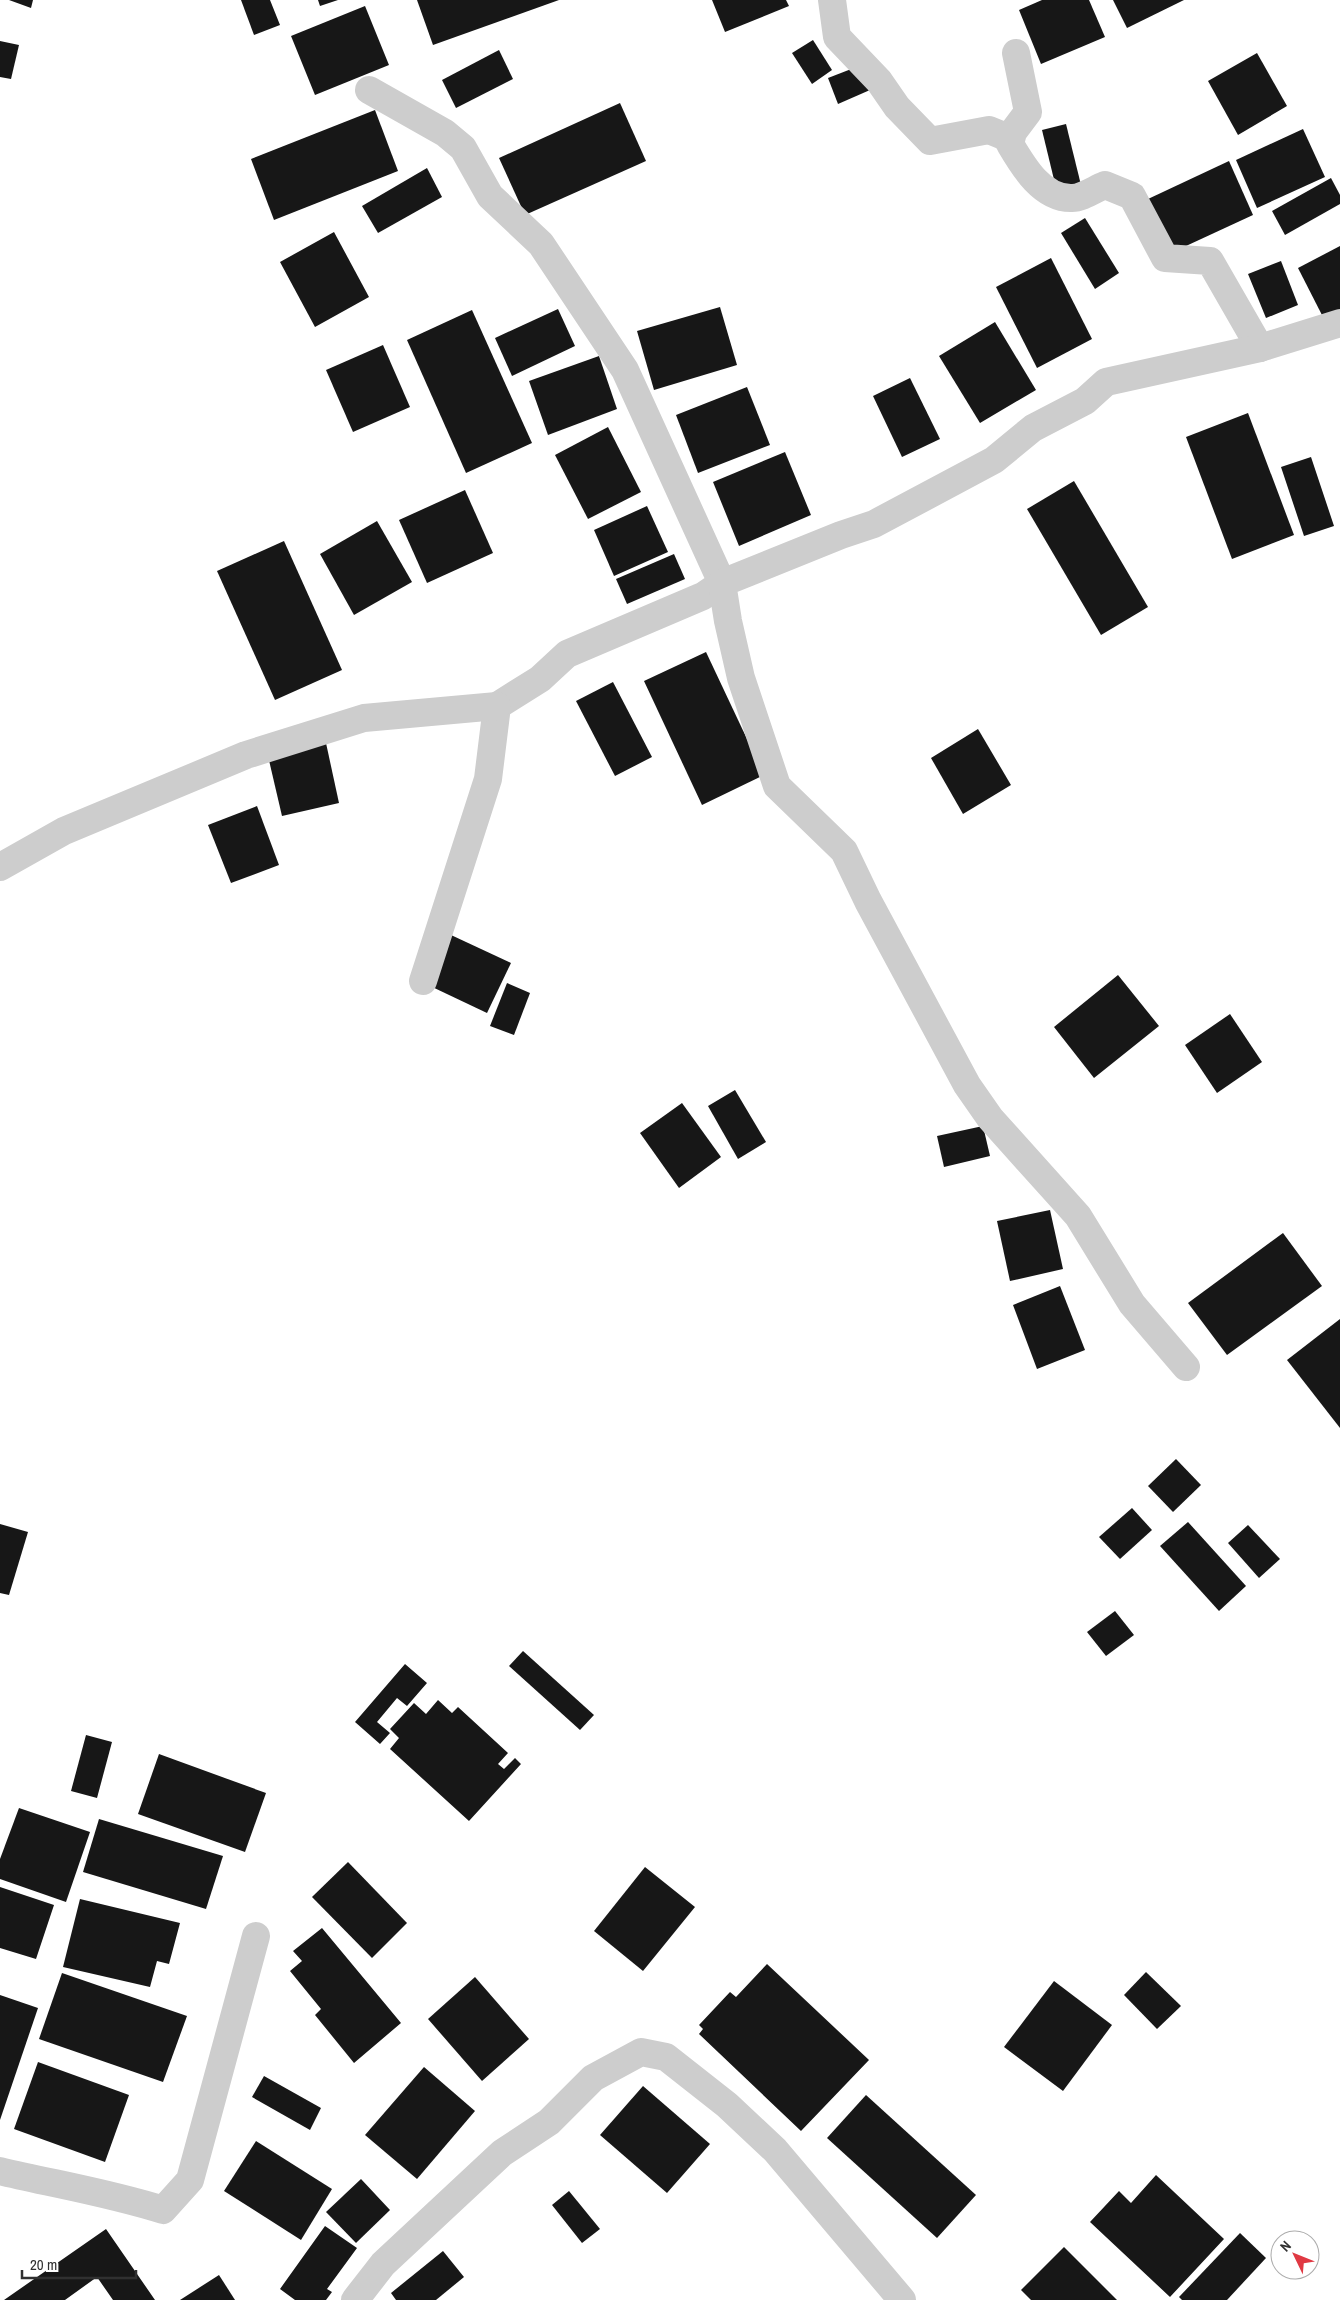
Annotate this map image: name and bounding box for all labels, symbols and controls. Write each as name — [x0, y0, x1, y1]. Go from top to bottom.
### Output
north arrow — [1270, 2230, 1320, 2280]
text: N — [1276, 2237, 1295, 2255]
scale bar — [22, 2248, 136, 2280]
text: 20 m — [30, 2254, 57, 2275]

